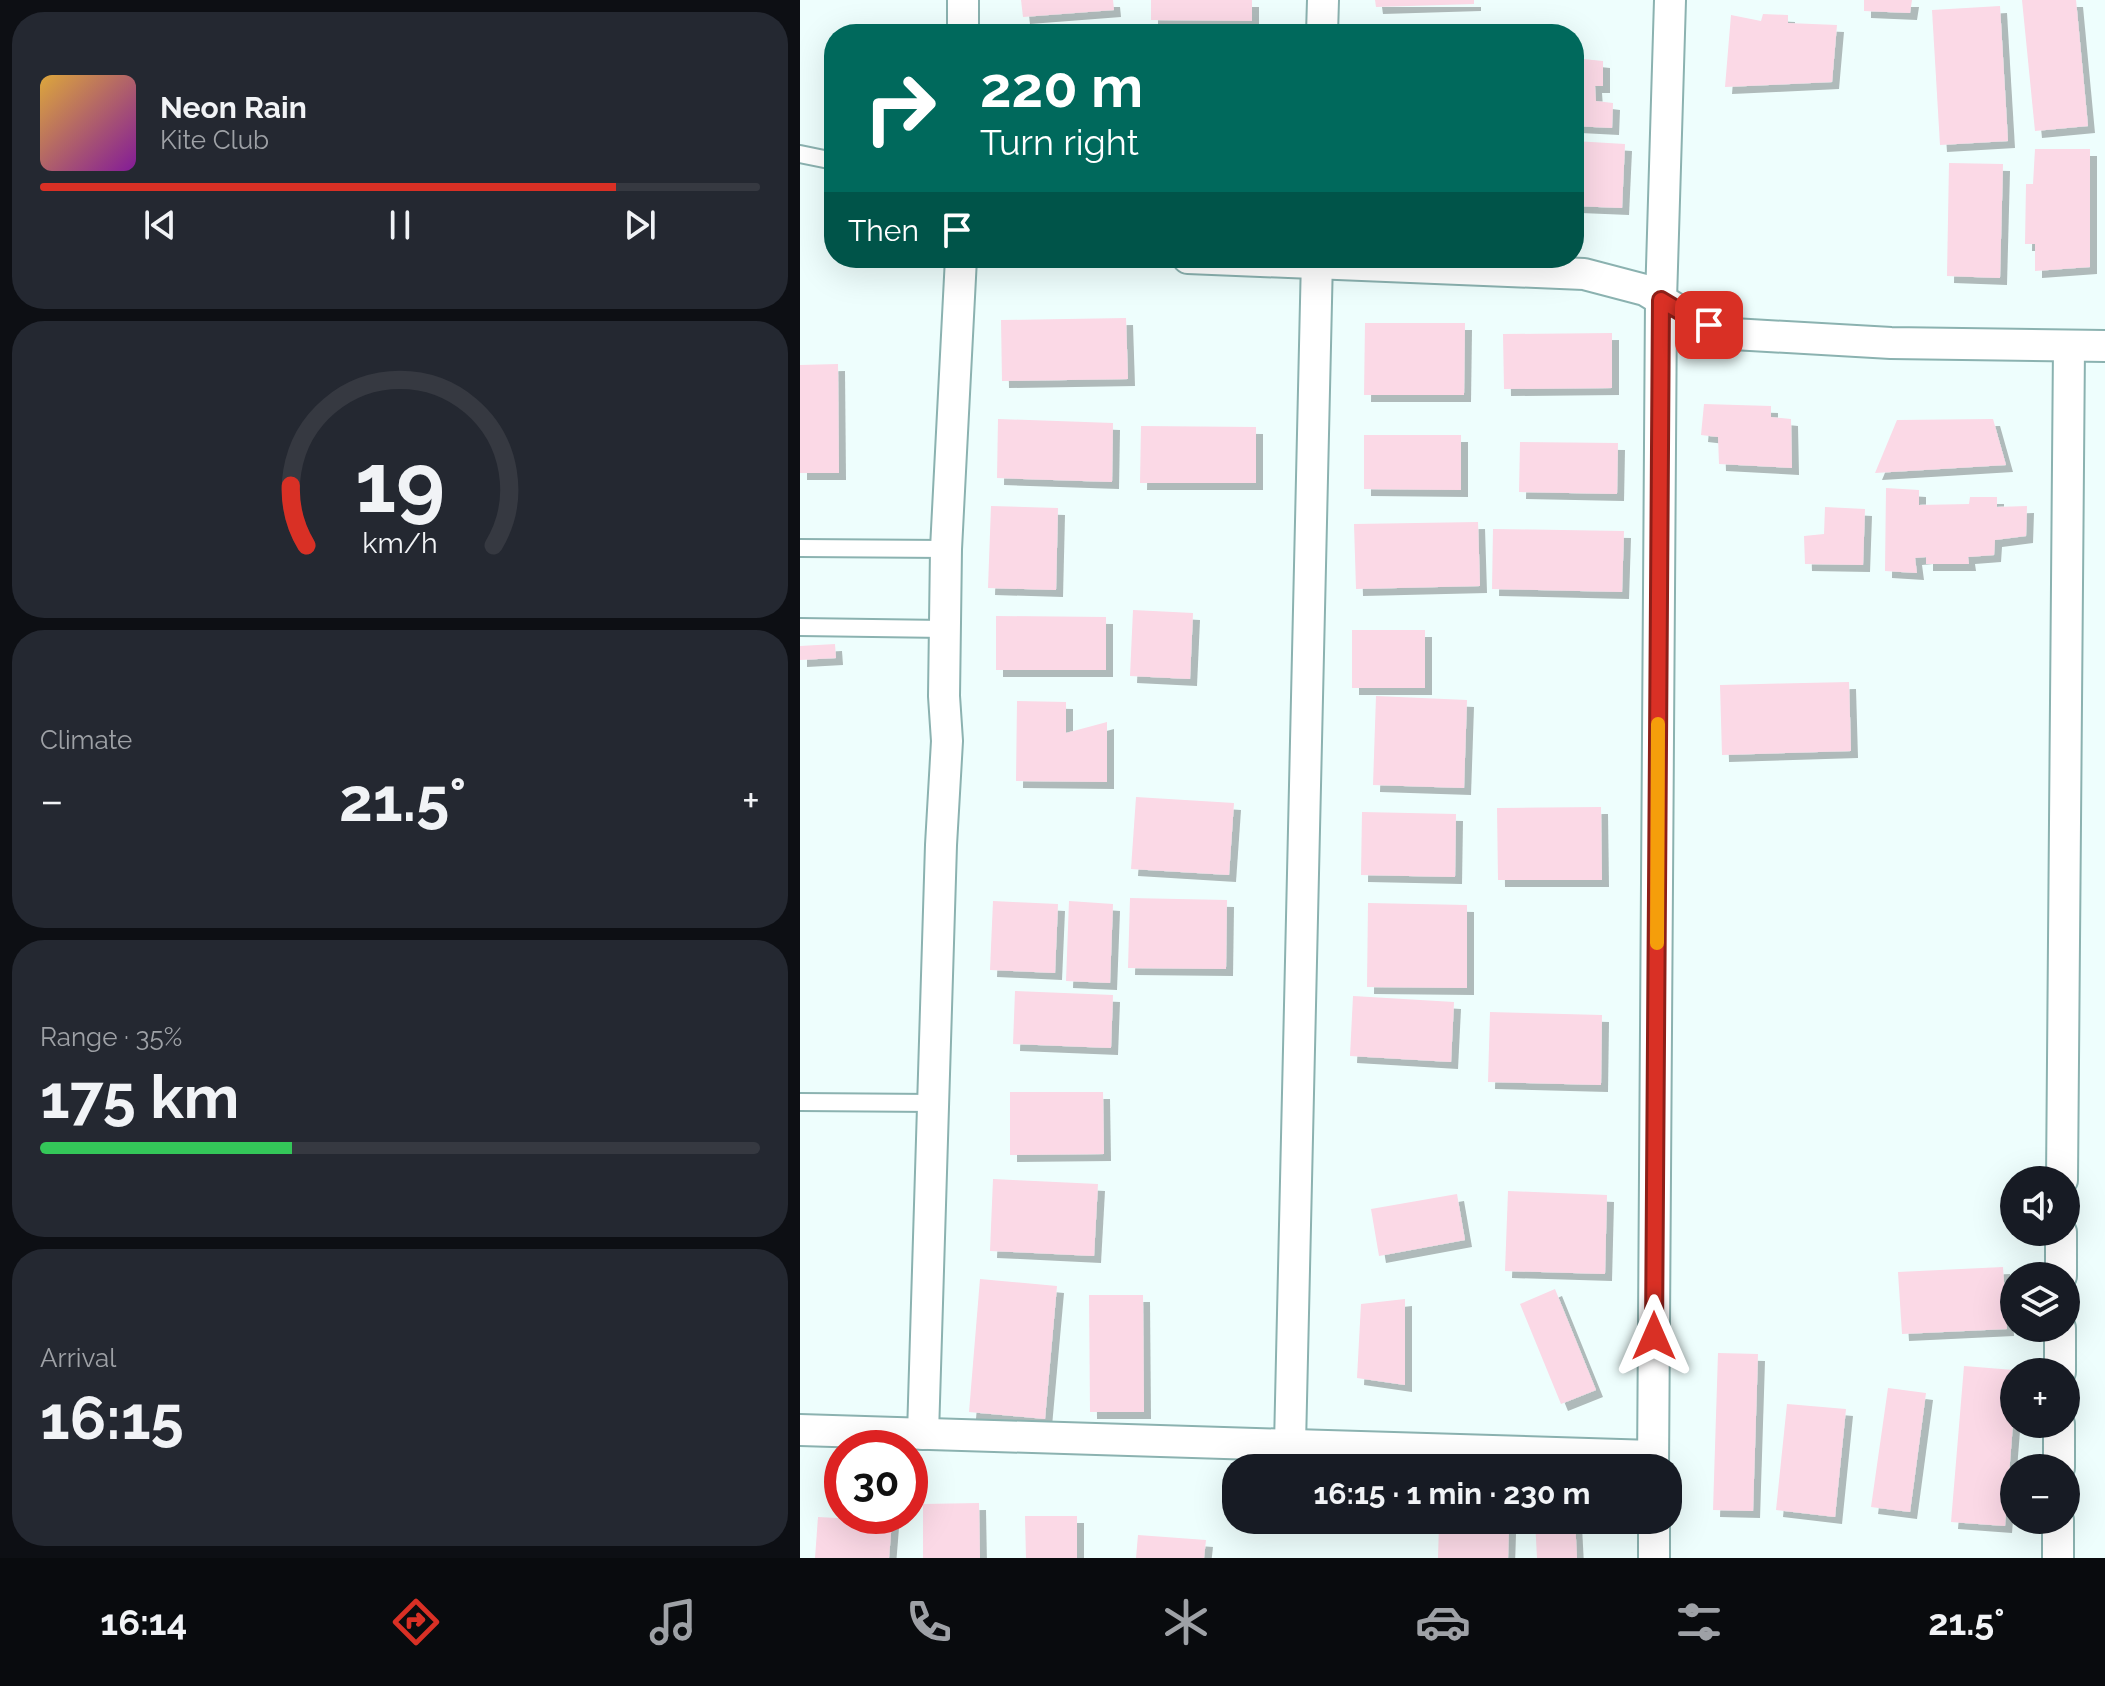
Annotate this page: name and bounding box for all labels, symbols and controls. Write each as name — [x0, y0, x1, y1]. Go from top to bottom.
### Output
text: 220 m — [980, 54, 1143, 120]
icon: right — [848, 56, 952, 160]
text: Neon Rain — [160, 90, 307, 125]
text: Turn right — [980, 121, 1139, 163]
text: Kite Club — [160, 125, 269, 155]
icon: previous — [138, 203, 182, 247]
icon: pause — [378, 203, 422, 247]
icon: next — [618, 203, 662, 247]
icon: arrive — [935, 208, 979, 252]
text: Then — [848, 213, 919, 248]
pin — [1675, 291, 1743, 359]
icon: arrive — [1687, 303, 1731, 347]
text: 19 — [355, 433, 445, 530]
text: km/h — [362, 526, 438, 560]
text: Climate — [40, 725, 132, 755]
text: 21.5° — [339, 765, 466, 835]
text: − — [40, 775, 64, 826]
text: + — [742, 775, 760, 826]
text: Range · 35% — [40, 1022, 182, 1052]
text: 175 km — [40, 1062, 239, 1132]
map controls — [2000, 1166, 2080, 1534]
button: sound — [2000, 1166, 2080, 1246]
button: layers — [2000, 1262, 2080, 1342]
position arrow — [1612, 1294, 1696, 1378]
text: Arrival — [40, 1343, 116, 1373]
button: + — [2000, 1358, 2080, 1438]
text: 16:15 — [40, 1383, 184, 1453]
speed limit sign: 30 — [824, 1430, 928, 1534]
button: − — [2000, 1454, 2080, 1534]
text: 16:15 · 1 min · 230 m — [1313, 1476, 1591, 1511]
icon: directions — [388, 1594, 444, 1650]
icon: music — [645, 1594, 701, 1650]
icon: phone — [901, 1594, 957, 1650]
icon: climate — [1158, 1594, 1214, 1650]
icon: car — [1415, 1594, 1471, 1650]
icon: filters — [1671, 1594, 1727, 1650]
text: 16:14 — [100, 1601, 187, 1643]
text: 21.5° — [1928, 1601, 2005, 1643]

